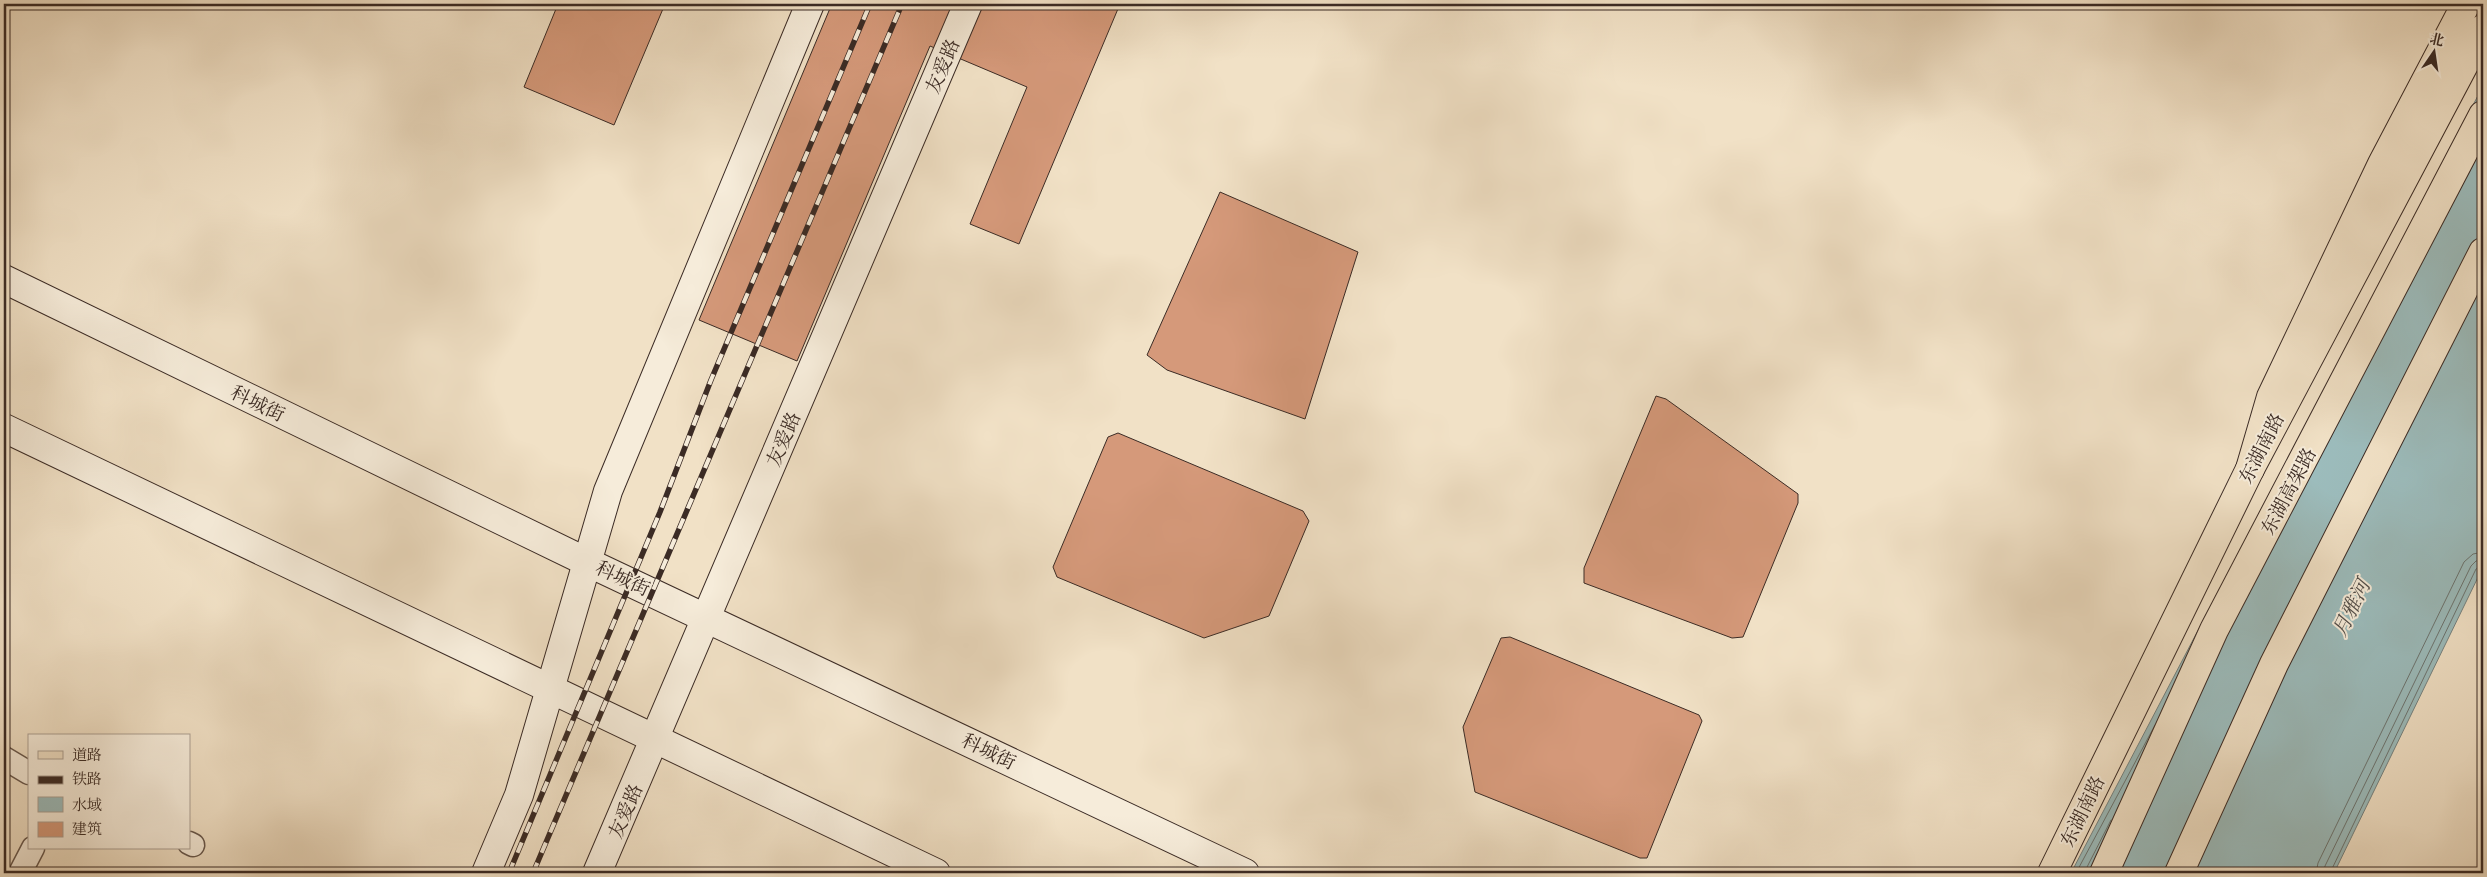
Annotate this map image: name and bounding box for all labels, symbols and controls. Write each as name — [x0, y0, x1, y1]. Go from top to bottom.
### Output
north arrow — [2410, 28, 2460, 78]
text: 北 — [2428, 30, 2446, 51]
street label: 友爱路 — [922, 36, 965, 97]
street label: 科城街 — [227, 382, 288, 427]
street label: 友爱路 — [763, 409, 806, 470]
street label: 东湖南路 — [2235, 410, 2290, 488]
street label: 东湖高架路 — [2257, 444, 2322, 539]
street label: 科城街 — [592, 557, 653, 602]
water label: 月雅河 — [2328, 574, 2378, 641]
street label: 科城街 — [958, 730, 1019, 775]
legend — [28, 734, 190, 850]
text: 道路 — [72, 746, 102, 765]
text: 铁路 — [72, 770, 102, 789]
street label: 东湖南路 — [2056, 772, 2110, 851]
street label: 友爱路 — [605, 781, 648, 842]
text: 水域 — [72, 796, 102, 815]
text: 建筑 — [72, 820, 102, 839]

